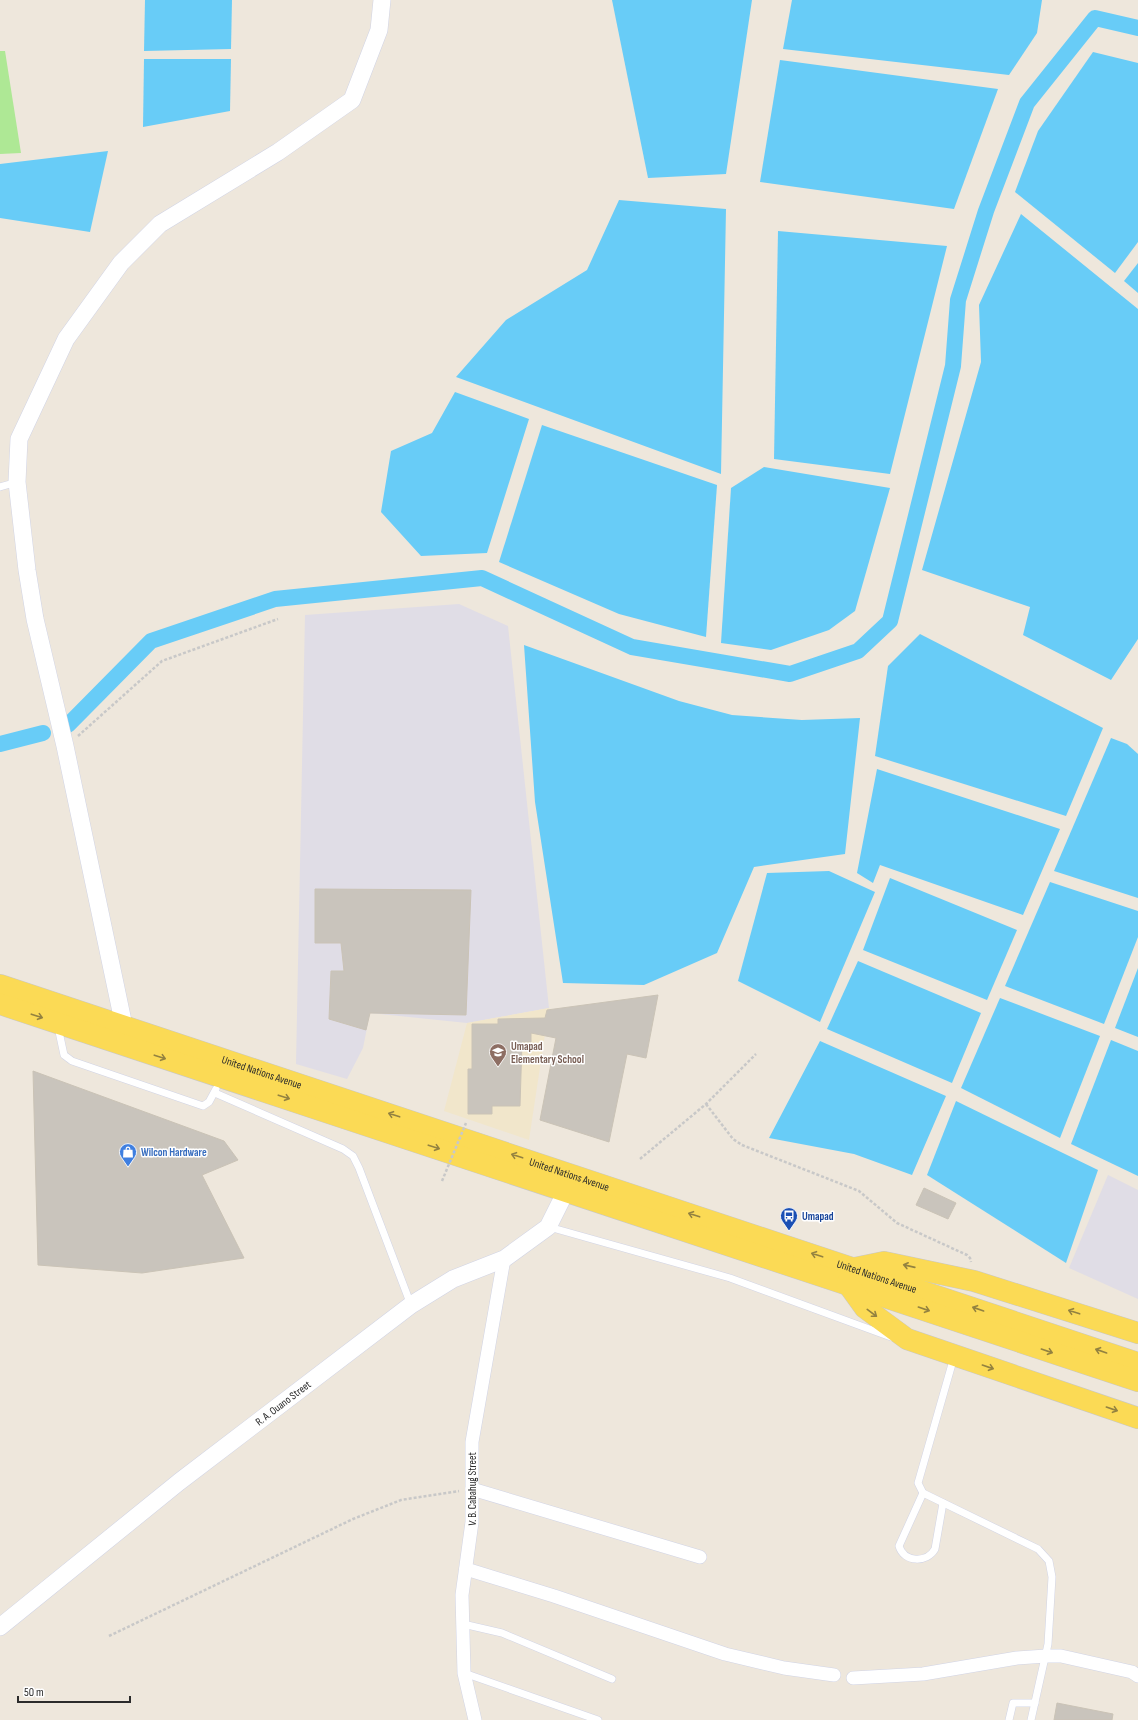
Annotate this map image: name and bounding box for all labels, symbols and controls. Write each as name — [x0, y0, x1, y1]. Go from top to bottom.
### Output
one-way arrow — [30, 1013, 43, 1020]
place label: Umapad Elementary School — [511, 1040, 584, 1066]
school or university icon: Umapad Elementary School — [488, 1042, 508, 1067]
one-way arrow — [154, 1053, 166, 1061]
street label: United Nations Avenue — [220, 1053, 303, 1092]
one-way arrow — [278, 1094, 290, 1102]
one-way arrow — [388, 1111, 401, 1118]
shop icon: Wilcon Hardware — [118, 1142, 138, 1167]
one-way arrow — [427, 1144, 440, 1151]
place label: Wilcon Hardware — [141, 1146, 207, 1159]
one-way arrow — [511, 1152, 524, 1159]
street label: United Nations Avenue — [528, 1155, 611, 1194]
bus stop icon: Umapad — [779, 1206, 799, 1231]
one-way arrow — [688, 1210, 700, 1218]
place label: Umapad — [802, 1210, 834, 1223]
one-way arrow — [812, 1251, 824, 1259]
street label: United Nations Avenue — [835, 1257, 918, 1296]
one-way arrow — [903, 1261, 916, 1269]
one-way arrow — [971, 1305, 984, 1312]
one-way arrow — [917, 1306, 929, 1314]
one-way arrow — [1068, 1308, 1080, 1316]
one-way arrow — [866, 1309, 877, 1317]
one-way arrow — [1095, 1346, 1107, 1354]
one-way arrow — [1040, 1348, 1053, 1355]
one-way arrow — [982, 1364, 995, 1371]
street label: R. A. Ouano Street — [253, 1378, 314, 1428]
one-way arrow — [1105, 1406, 1118, 1413]
street label: V. B. Cabahug Street — [466, 1452, 479, 1527]
scale bar — [18, 1678, 130, 1704]
text: 50 m — [24, 1685, 44, 1700]

